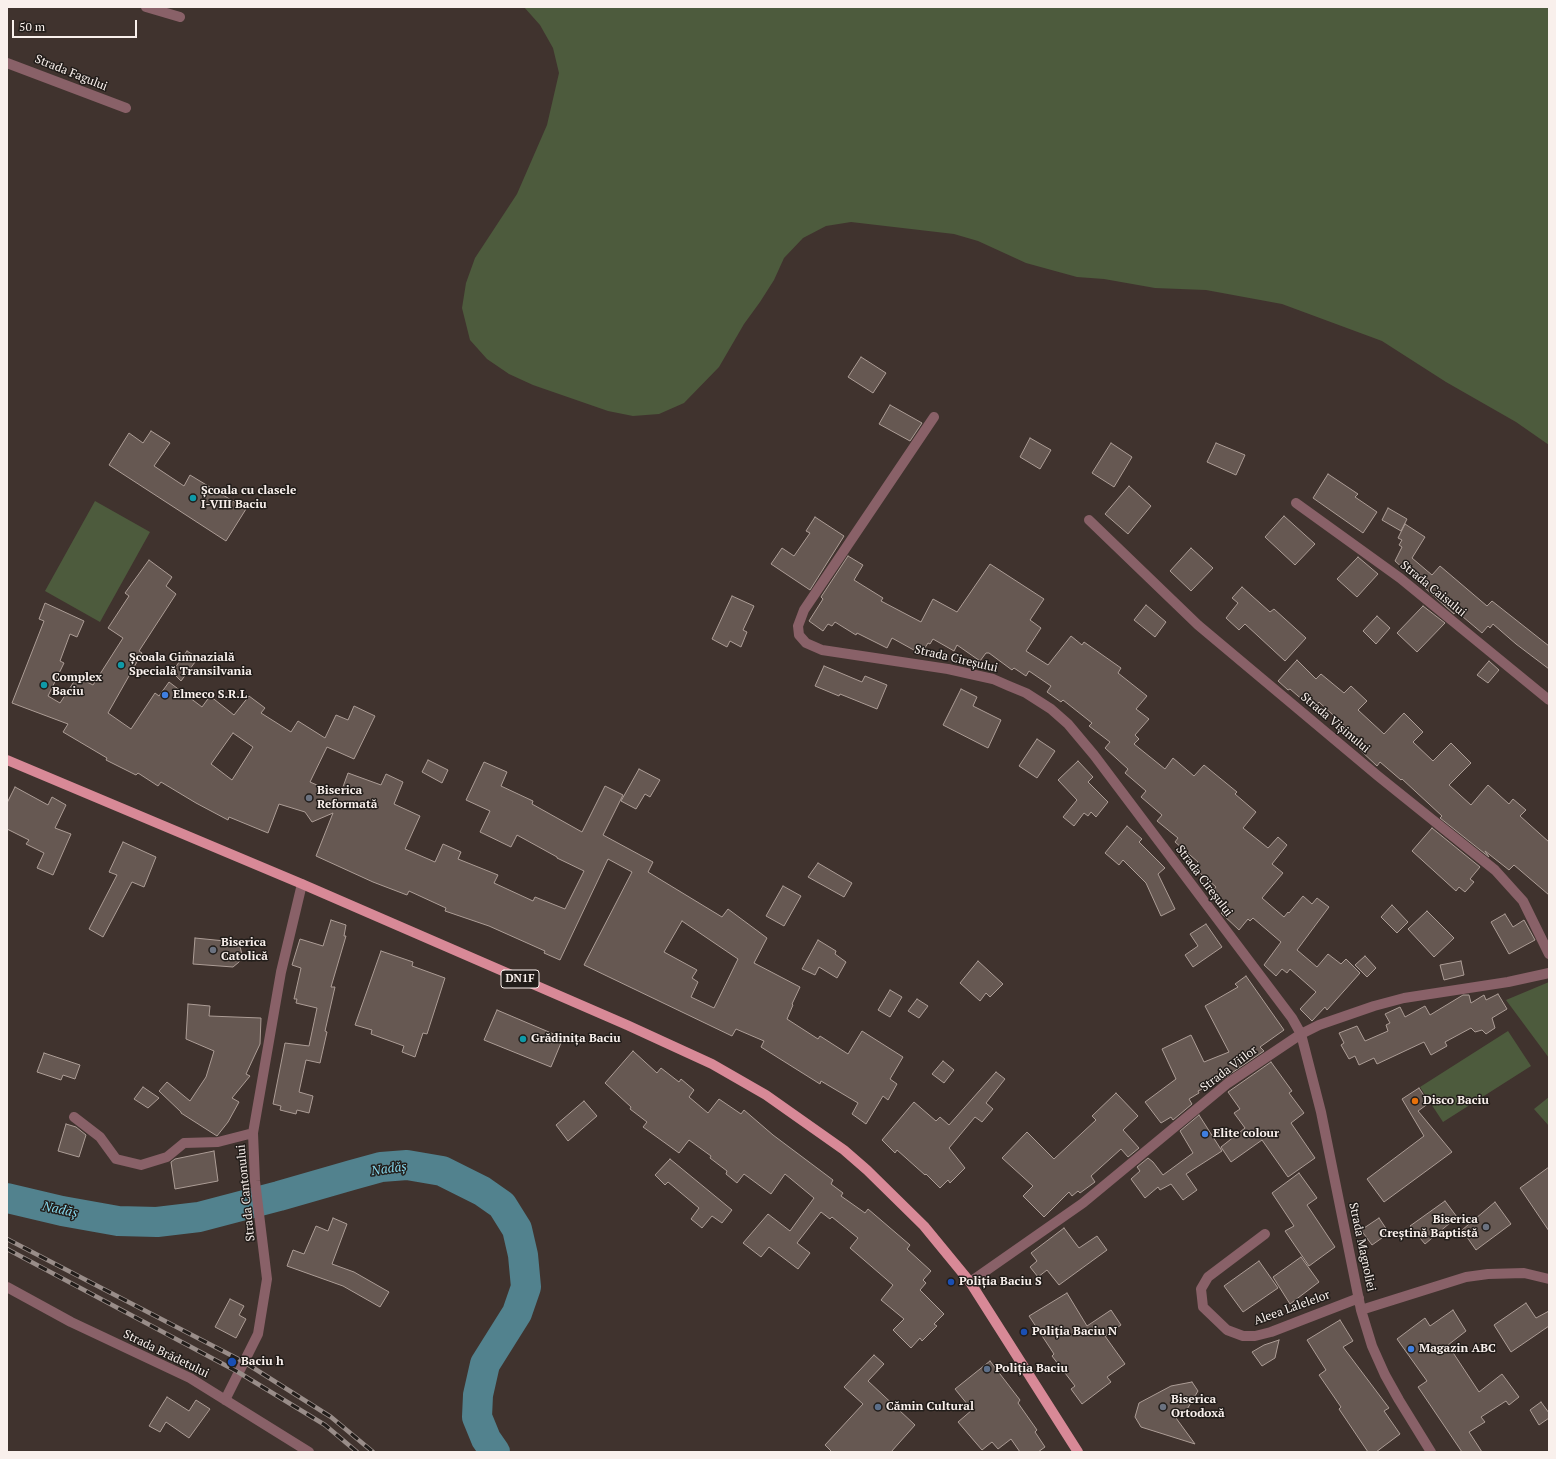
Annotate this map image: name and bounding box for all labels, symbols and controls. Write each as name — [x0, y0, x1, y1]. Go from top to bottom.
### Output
scale bar — [14, 12, 139, 38]
text: 50 m — [19, 19, 45, 34]
street label: Strada Fagului — [33, 52, 109, 94]
place label: Școala cu clasele I-VIII Baciu — [201, 484, 296, 512]
marker: Școala cu clasele I-VIII Baciu — [188, 493, 198, 503]
street label: Strada Caisului — [1397, 558, 1469, 620]
street label: Strada Cireșului — [913, 642, 999, 676]
place label: Școala Gimnazială Specială Transilvania — [129, 651, 252, 679]
marker: Școala Gimnazială Specială Transilvania — [116, 660, 126, 670]
place label: Complex Baciu — [52, 671, 102, 699]
marker: Complex Baciu — [39, 680, 49, 690]
place label: Elmeco S.R.L — [173, 688, 247, 702]
marker: Elmeco S.R.L — [160, 690, 170, 700]
street label: Strada Vișinului — [1297, 690, 1373, 756]
place label: Biserica Reformată — [317, 784, 377, 812]
marker: Biserica Reformată — [304, 793, 314, 803]
street label: Strada Cireșului — [1173, 843, 1235, 919]
place label: Biserica Catolică — [221, 936, 268, 964]
marker: Biserica Catolică — [208, 945, 218, 955]
road number: DN1F — [501, 970, 539, 988]
place label: Grădinița Baciu — [531, 1032, 621, 1046]
marker: Grădinița Baciu — [518, 1034, 528, 1044]
street label: Strada Viilor — [1198, 1043, 1260, 1095]
place label: Disco Baciu — [1423, 1094, 1489, 1108]
marker: Disco Baciu — [1410, 1096, 1420, 1106]
place label: Elite colour — [1213, 1127, 1279, 1141]
marker: Elite colour — [1200, 1129, 1210, 1139]
street label: Strada Cantonului — [234, 1144, 258, 1242]
water label: Nadăș — [370, 1159, 408, 1179]
water label: Nadăș — [41, 1199, 79, 1221]
street label: Strada Magnoliei — [1346, 1201, 1378, 1293]
place label: Biserica Creștină Baptistă — [1379, 1213, 1478, 1241]
marker: Biserica Creștină Baptistă — [1481, 1222, 1491, 1232]
place label: Poliția Baciu S — [959, 1275, 1042, 1289]
marker: Poliția Baciu S — [946, 1277, 956, 1287]
street label: Aleea Lalelelor — [1252, 1288, 1332, 1328]
place label: Poliția Baciu N — [1032, 1325, 1117, 1339]
street label: Strada Brădetului — [121, 1327, 211, 1381]
marker: Poliția Baciu N — [1019, 1327, 1029, 1337]
place label: Magazin ABC — [1419, 1342, 1496, 1356]
marker: Magazin ABC — [1406, 1344, 1416, 1354]
place label: Baciu h — [241, 1355, 284, 1369]
marker: Baciu h — [226, 1356, 238, 1368]
place label: Poliția Baciu — [995, 1362, 1068, 1376]
marker: Poliția Baciu — [982, 1364, 992, 1374]
place label: Biserica Ortodoxă — [1171, 1393, 1225, 1421]
place label: Cămin Cultural — [886, 1400, 974, 1414]
marker: Cămin Cultural — [873, 1402, 883, 1412]
marker: Biserica Ortodoxă — [1158, 1402, 1168, 1412]

